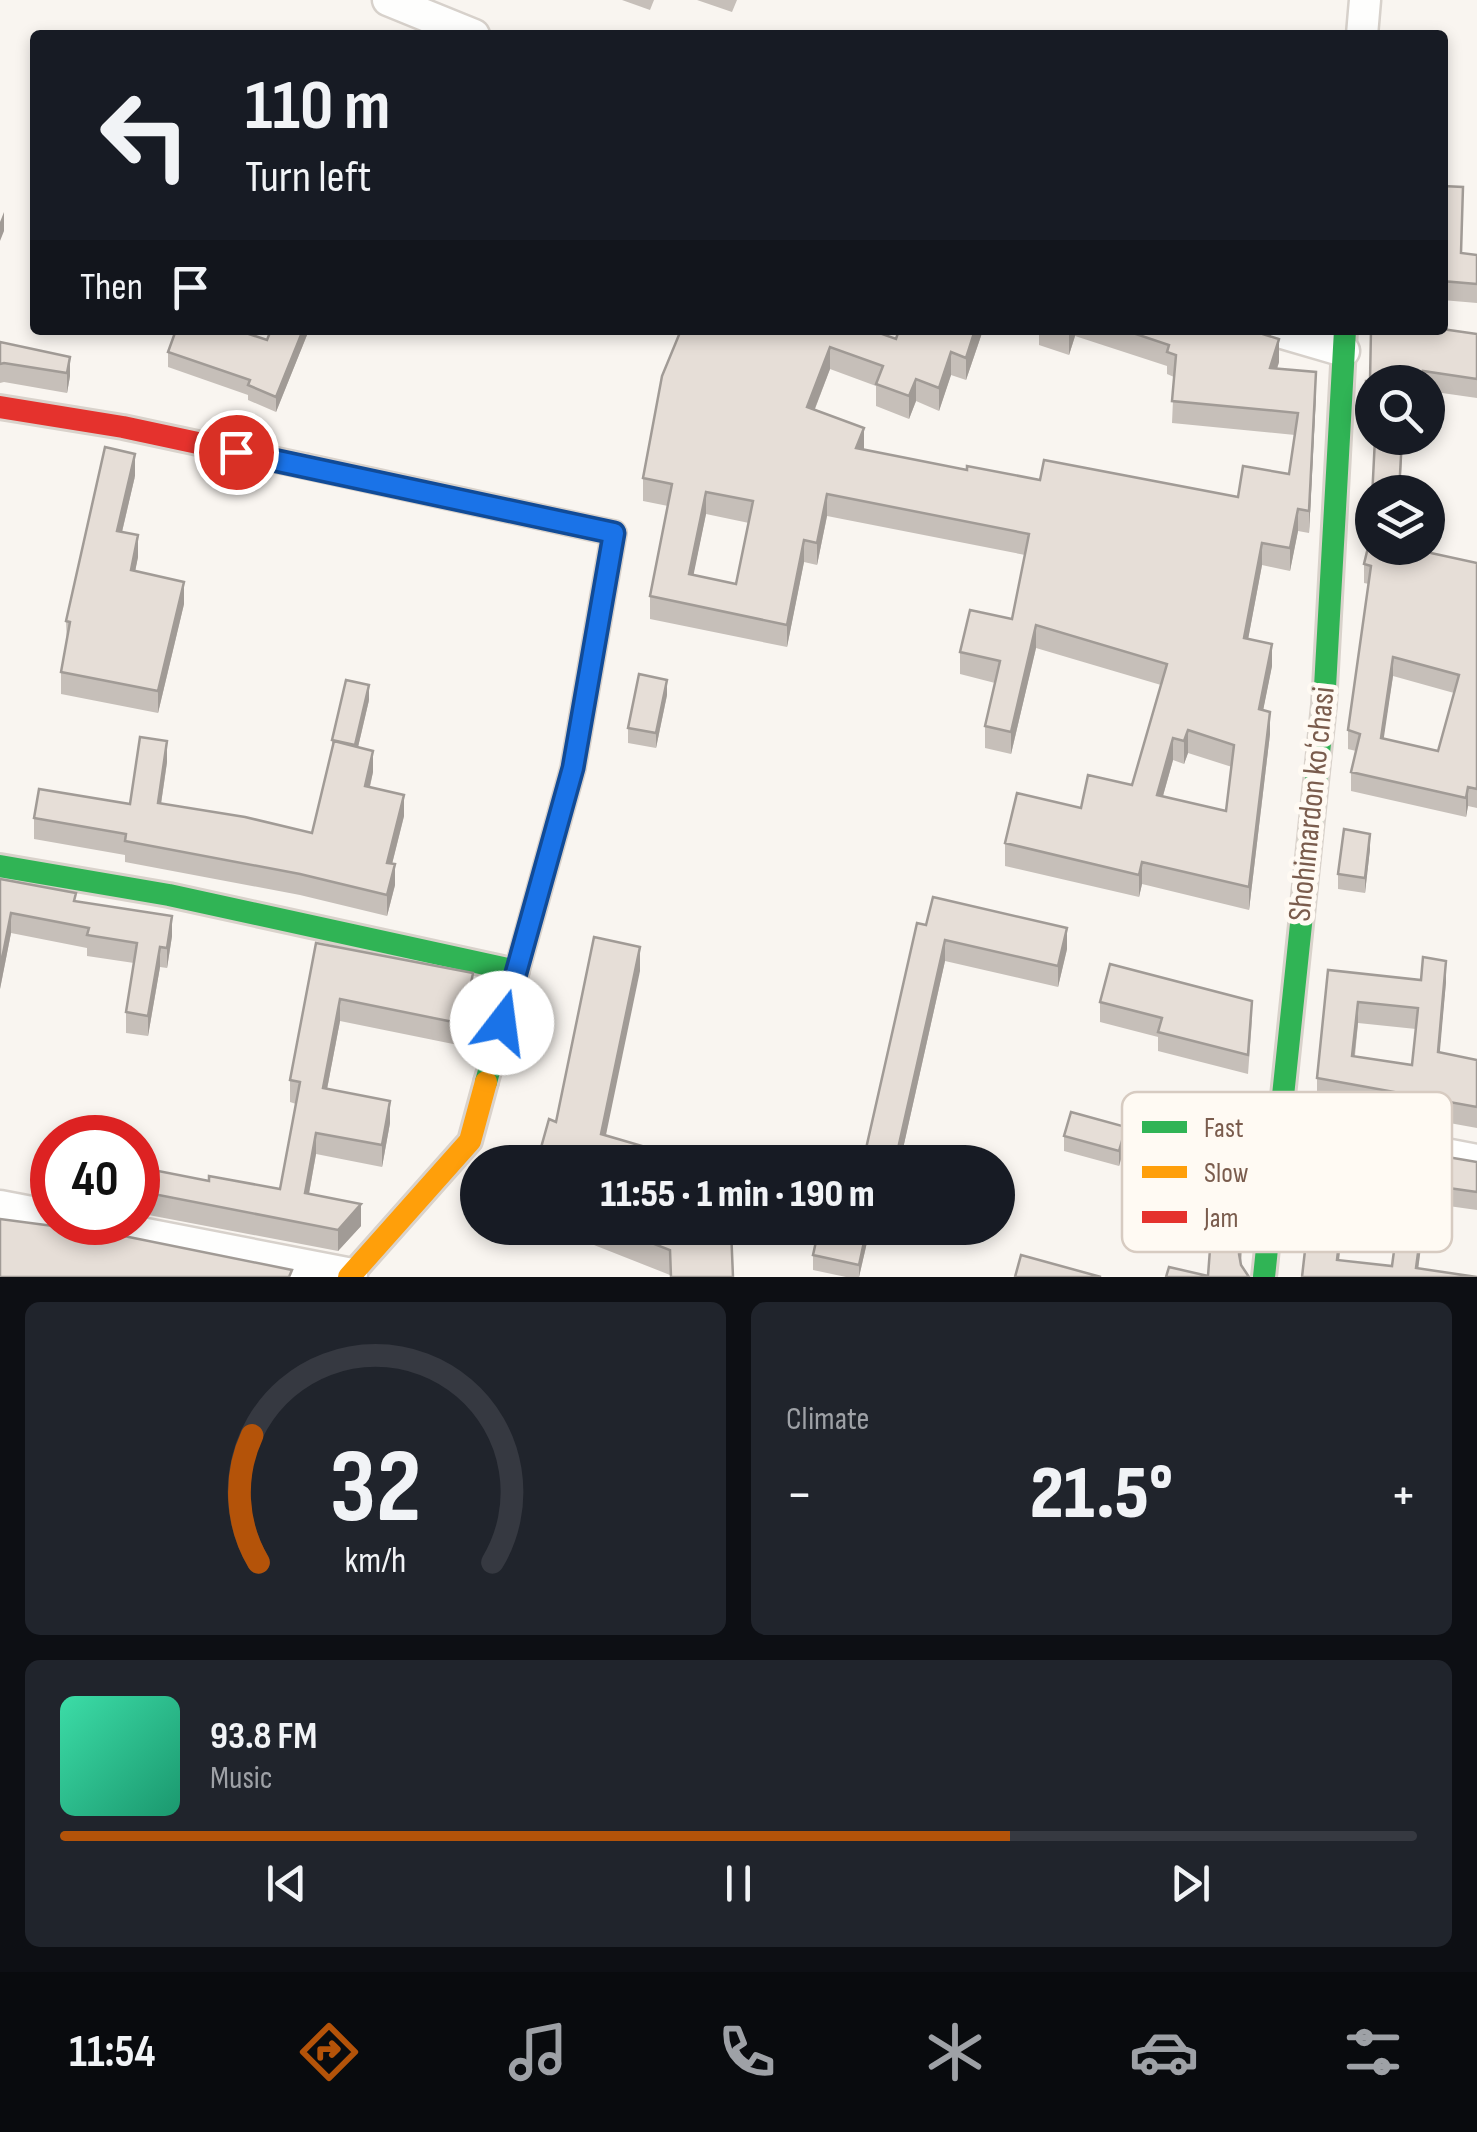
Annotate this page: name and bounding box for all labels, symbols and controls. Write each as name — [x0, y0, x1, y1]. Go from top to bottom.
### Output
text: 110 m — [245, 65, 391, 149]
icon: left — [80, 70, 210, 200]
text: Turn left — [245, 150, 371, 205]
icon: arrive — [163, 260, 218, 315]
text: Then — [80, 265, 143, 310]
map controls — [1355, 365, 1445, 565]
button: search — [1355, 365, 1445, 455]
pin — [194, 410, 279, 495]
icon: arrive — [209, 425, 264, 480]
button: layers — [1355, 475, 1445, 565]
street label: Shohimardon koʻchasi — [1280, 685, 1344, 923]
position arrow — [450, 971, 554, 1075]
legend — [1122, 1092, 1452, 1252]
text: Fast — [1204, 1112, 1243, 1145]
speed limit sign: 40 — [30, 1115, 160, 1245]
text: Slow — [1204, 1157, 1249, 1190]
text: 11:55 · 1 min · 190 m — [600, 1172, 875, 1217]
text: Jam — [1203, 1202, 1239, 1235]
text: Climate — [786, 1400, 869, 1439]
text: 32 — [329, 1426, 422, 1551]
text: 21.5° — [1030, 1449, 1173, 1540]
text: − — [786, 1462, 813, 1529]
text: + — [1390, 1462, 1417, 1529]
text: km/h — [345, 1540, 406, 1583]
text: 93.8 FM — [210, 1714, 317, 1759]
text: Music — [210, 1759, 273, 1798]
icon: previous — [259, 1856, 314, 1911]
icon: pause — [711, 1856, 766, 1911]
icon: next — [1163, 1856, 1218, 1911]
icon: directions — [294, 2017, 364, 2087]
icon: music — [503, 2017, 573, 2087]
icon: phone — [712, 2017, 782, 2087]
icon: climate — [920, 2017, 990, 2087]
icon: car — [1129, 2017, 1199, 2087]
icon: filters — [1338, 2017, 1408, 2087]
text: 11:54 — [69, 2025, 155, 2080]

